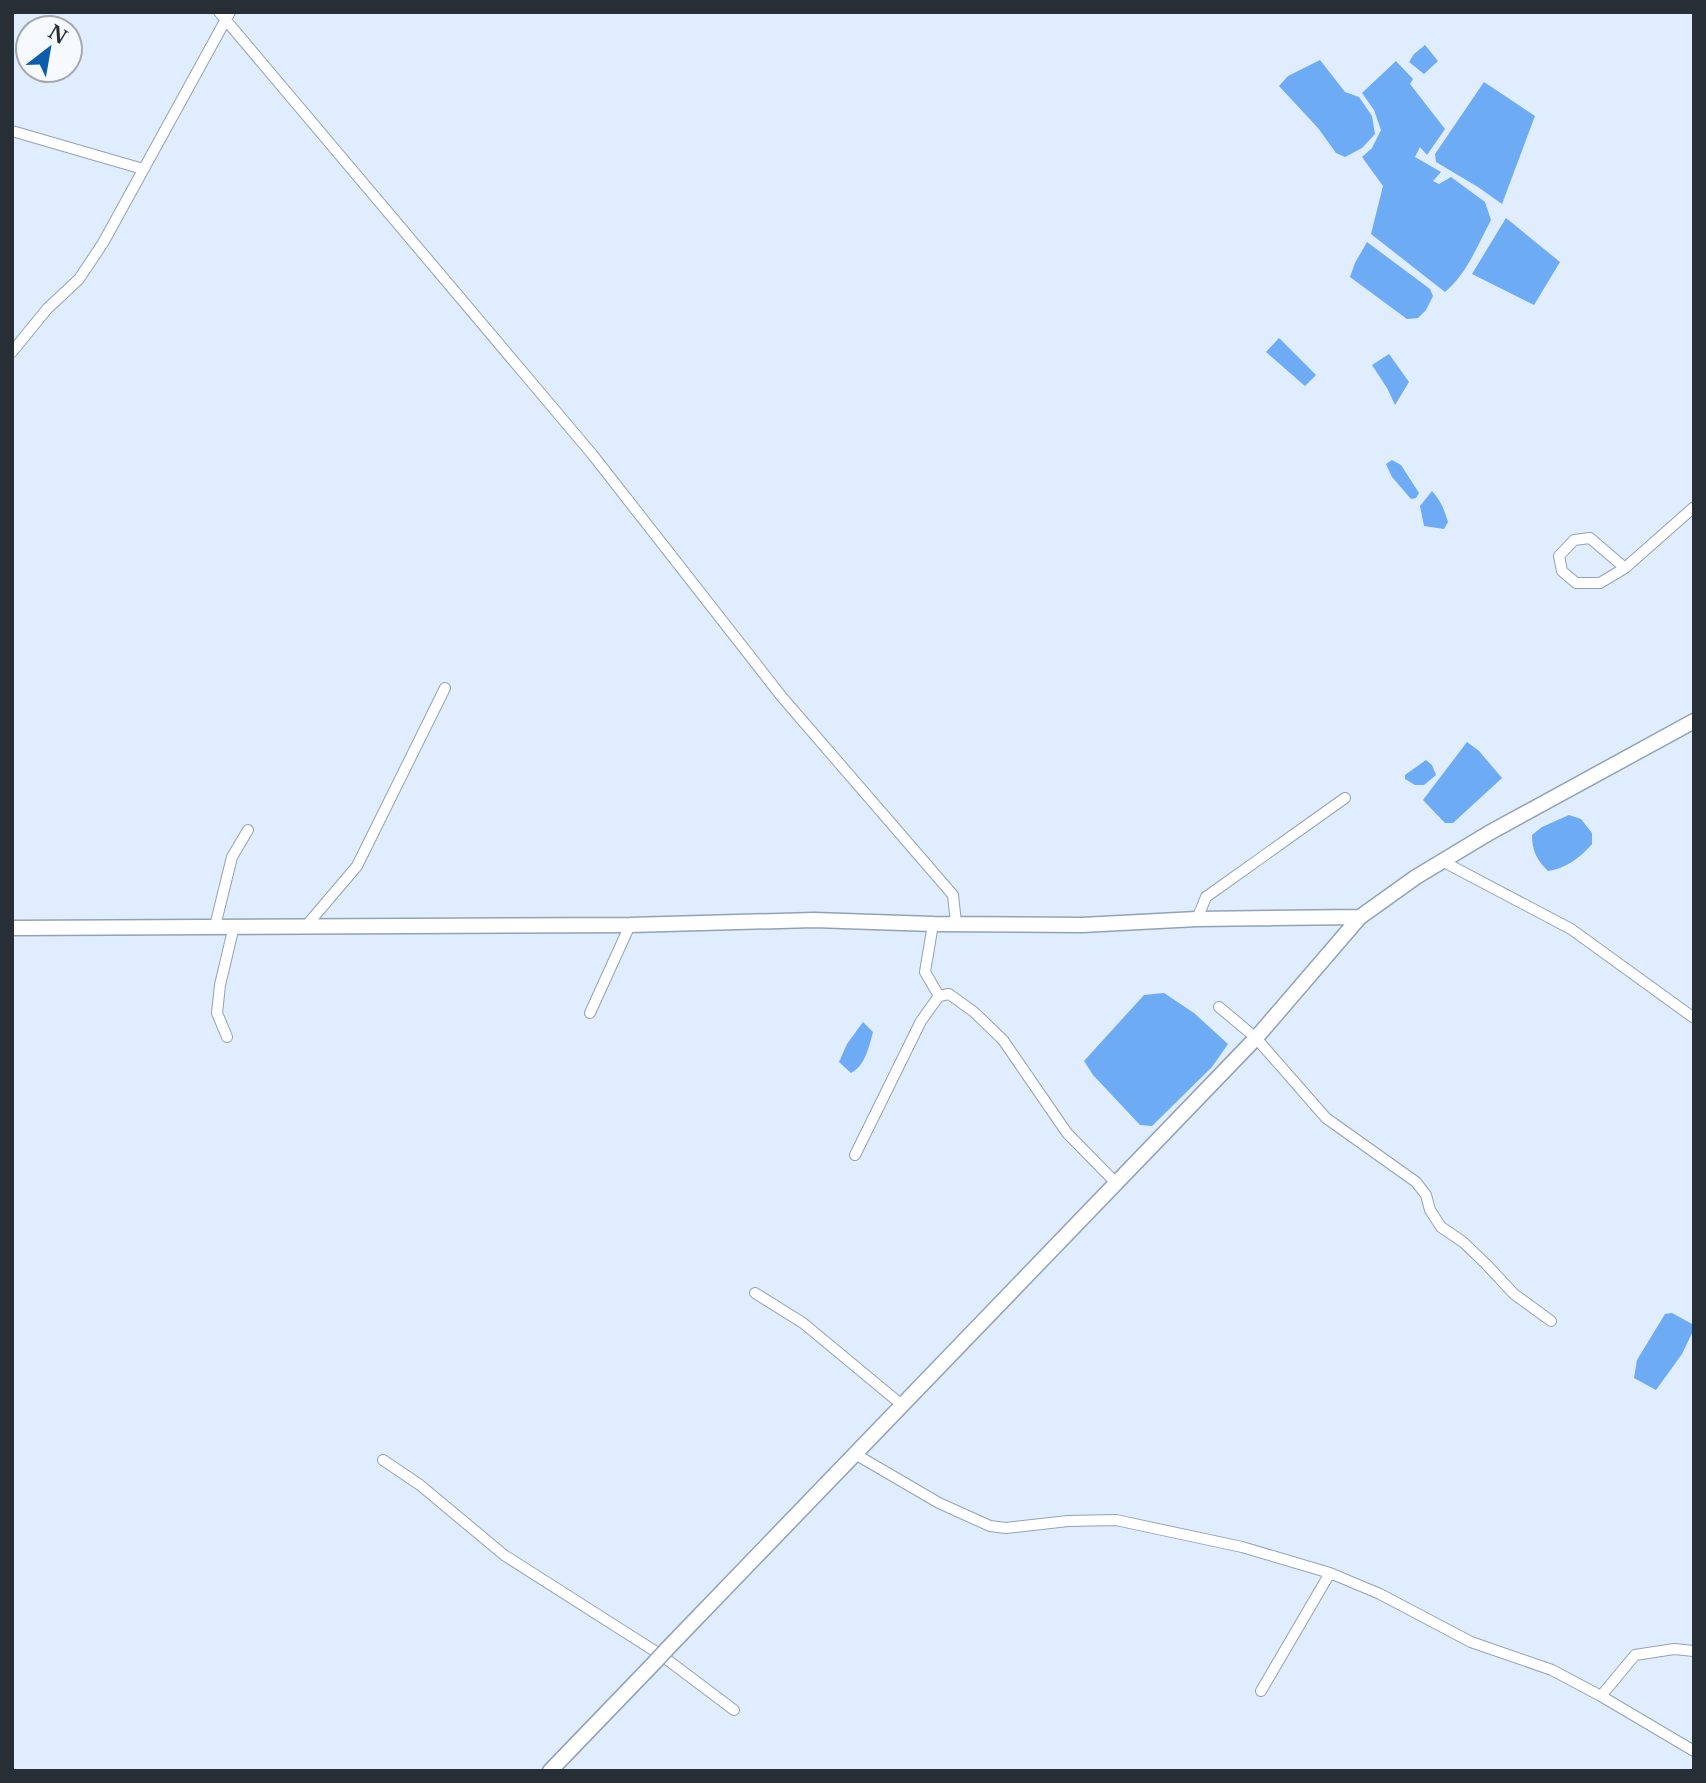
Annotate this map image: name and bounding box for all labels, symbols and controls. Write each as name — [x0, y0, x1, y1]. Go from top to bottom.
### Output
north arrow — [14, 14, 84, 84]
text: N — [44, 20, 71, 49]

